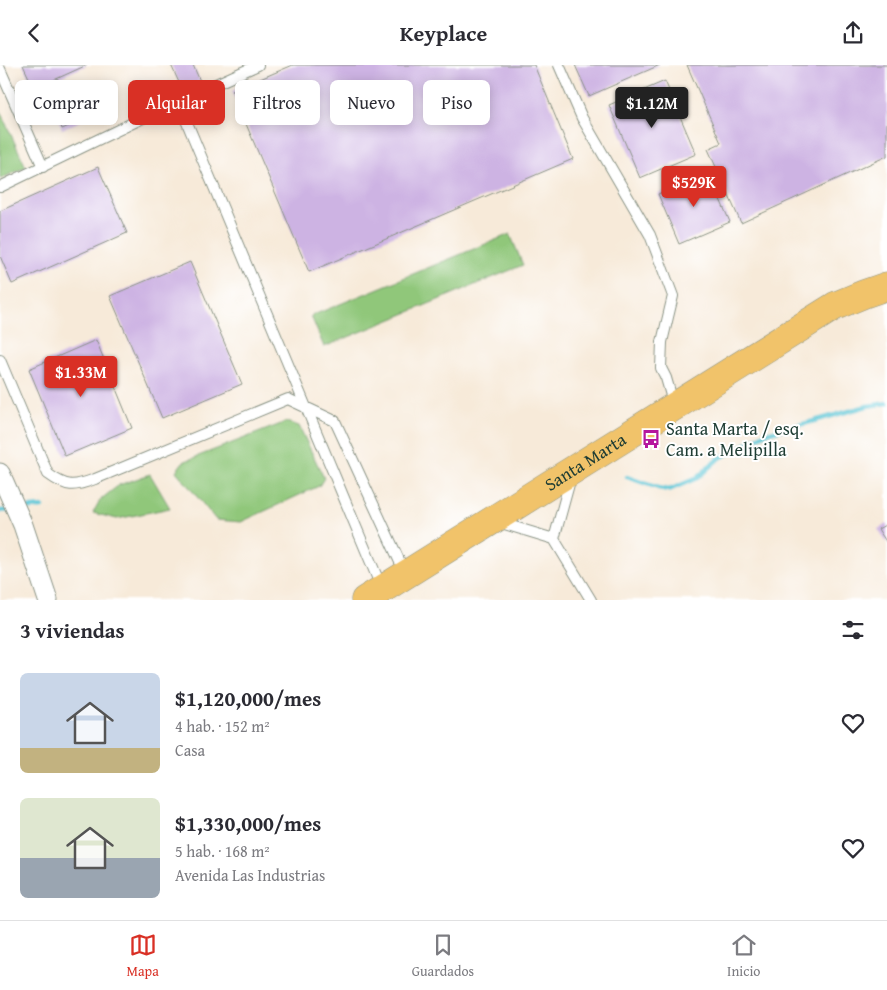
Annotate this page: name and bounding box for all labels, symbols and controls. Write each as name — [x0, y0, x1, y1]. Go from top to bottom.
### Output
text: Keyplace — [400, 17, 487, 49]
icon: back — [20, 19, 48, 47]
icon: share — [839, 19, 867, 47]
chip: Comprar — [15, 80, 118, 125]
chip: Alquilar — [128, 80, 225, 125]
chip: Filtros — [235, 80, 320, 125]
chip: Nuevo — [330, 80, 413, 125]
chip: Piso — [423, 80, 490, 125]
pin: $1.12M — [611, 87, 693, 129]
text: $1.12M — [626, 91, 678, 115]
pin: $529K — [659, 165, 729, 208]
text: $529K — [672, 170, 716, 194]
pin: $1.33M — [40, 355, 122, 398]
text: $1.33M — [55, 360, 107, 384]
place label: Santa Marta / esq. Cam. a Melipilla — [666, 415, 804, 463]
street label: Santa Marta — [539, 426, 632, 497]
bus stop icon: Santa Marta / esq. Cam. a Melipilla — [640, 428, 662, 450]
text: 3 viviendas — [20, 615, 125, 646]
icon: filters — [839, 616, 867, 644]
text: $1,120,000/mes — [175, 683, 321, 714]
icon: home — [60, 693, 120, 753]
icon: heart — [839, 709, 867, 737]
text: 4 hab. · 152 m² — [175, 714, 270, 738]
text: Casa — [175, 738, 205, 762]
text: $1,330,000/mes — [175, 808, 321, 839]
icon: home — [60, 818, 120, 878]
icon: heart — [839, 834, 867, 862]
text: 5 hab. · 168 m² — [175, 839, 270, 863]
text: Avenida Las Industrias — [175, 863, 325, 887]
tab: Mapa — [127, 931, 159, 981]
tab: Guardados — [412, 931, 474, 981]
tab: Inicio — [727, 931, 761, 981]

